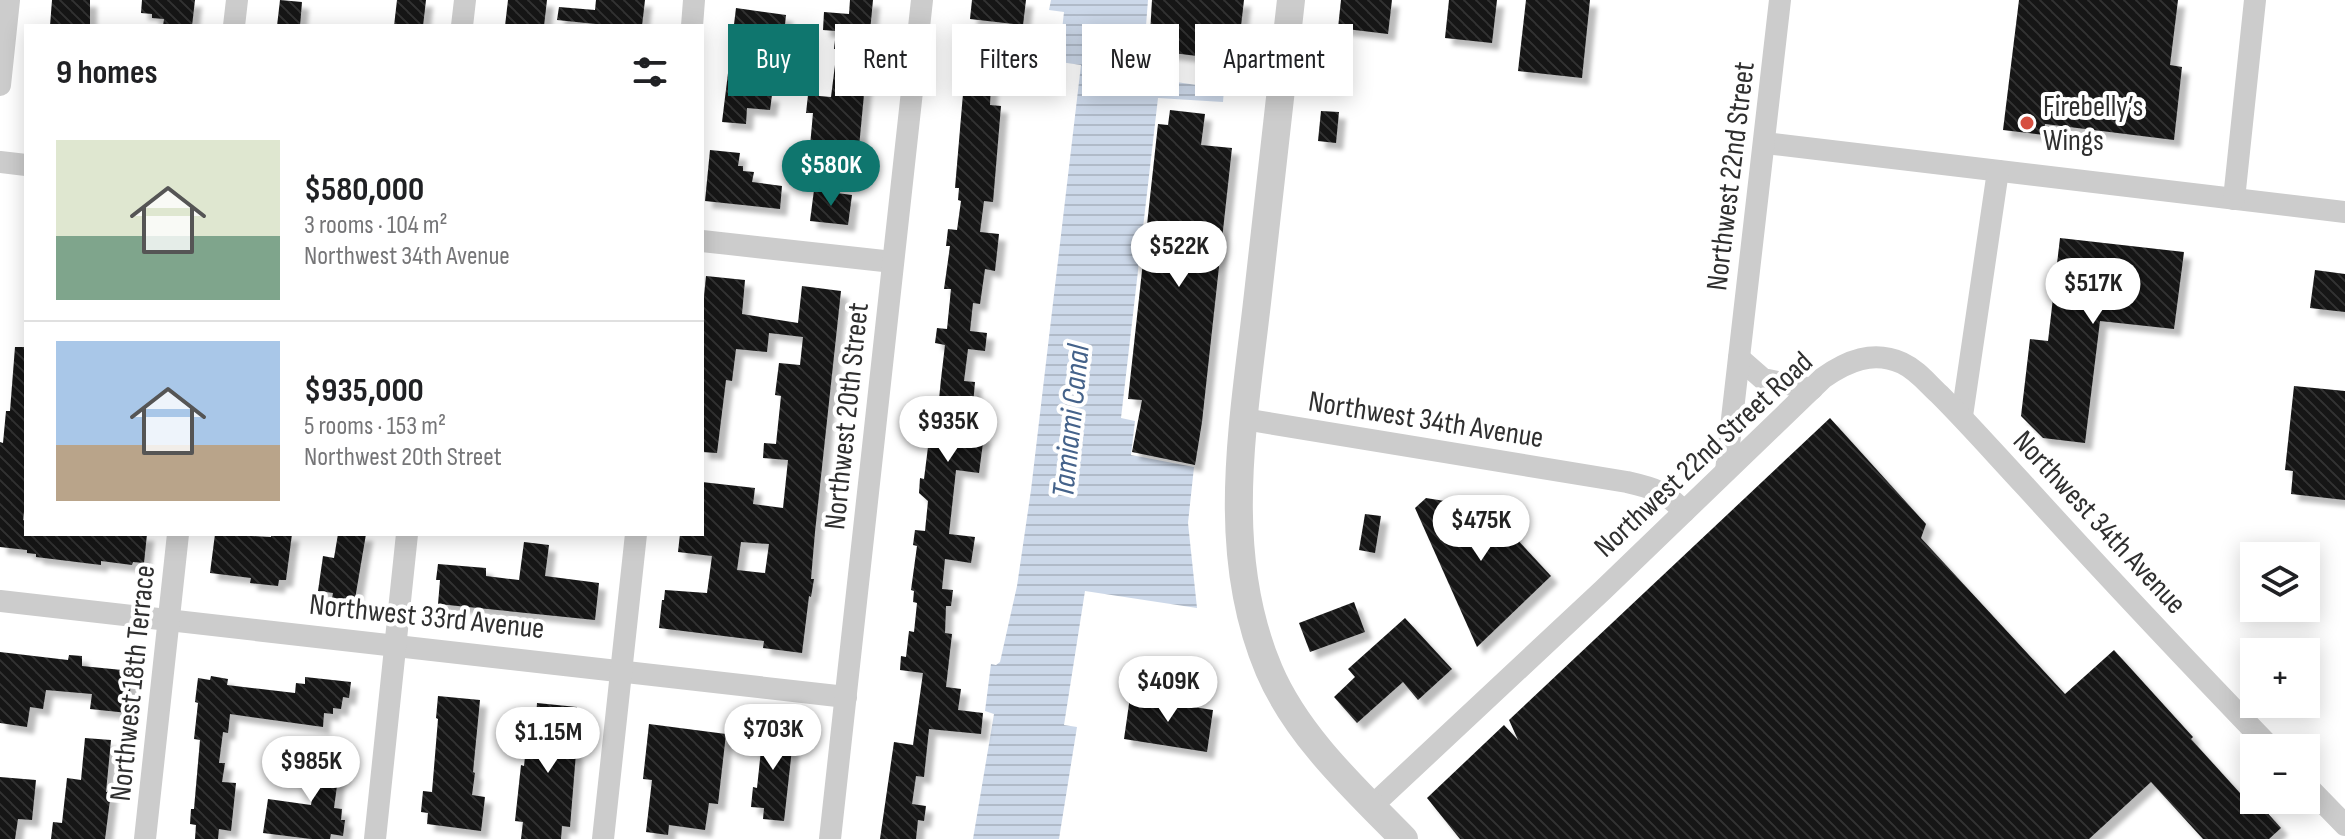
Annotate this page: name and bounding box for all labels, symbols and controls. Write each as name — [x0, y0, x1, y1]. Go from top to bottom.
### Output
chip: Buy — [728, 24, 819, 96]
chip: Rent — [835, 24, 936, 96]
chip: Filters — [952, 24, 1066, 96]
chip: New — [1082, 24, 1179, 96]
chip: Apartment — [1195, 24, 1353, 96]
icon: filters — [628, 50, 672, 94]
text: 9 homes — [56, 52, 157, 93]
street label: Northwest 22nd Street — [1699, 60, 1763, 293]
place label: Firebelly’s Wings — [2043, 89, 2143, 159]
marker: Firebelly’s Wings — [2018, 114, 2036, 132]
pin: $580K — [775, 140, 887, 208]
text: $580K — [800, 150, 862, 181]
text: $580,000 — [304, 169, 424, 210]
icon: home — [120, 172, 216, 268]
text: 3 rooms · 104 m² — [304, 210, 448, 241]
pin: $522K — [1123, 221, 1235, 289]
text: $522K — [1149, 231, 1209, 262]
text: Northwest 34th Avenue — [304, 241, 510, 272]
pin: $517K — [2037, 258, 2149, 326]
text: $517K — [2063, 268, 2123, 299]
street label: Northwest 20th Street — [817, 301, 877, 531]
water label: Tamiami Canal — [1044, 342, 1099, 500]
street label: Northwest 22nd Street Road — [1587, 344, 1820, 565]
text: $935,000 — [304, 370, 424, 411]
icon: home — [120, 373, 216, 469]
street label: Northwest 34th Avenue — [1306, 384, 1546, 456]
pin: $935K — [892, 396, 1004, 464]
text: $935K — [917, 406, 979, 437]
text: 5 rooms · 153 m² — [304, 411, 446, 442]
street label: Northwest 34th Avenue — [2005, 424, 2193, 622]
text: Northwest 20th Street — [304, 442, 502, 473]
pin: $475K — [1425, 495, 1537, 563]
text: $475K — [1451, 505, 1511, 536]
map controls — [2240, 542, 2320, 814]
button: layers — [2240, 542, 2320, 622]
street label: Northwest 18th Terrace — [103, 563, 163, 803]
street label: Northwest 33rd Avenue — [308, 587, 546, 647]
button: + — [2240, 638, 2320, 718]
pin: $409K — [1112, 656, 1224, 724]
text: $409K — [1137, 666, 1199, 697]
pin: $703K — [717, 704, 829, 772]
pin: $1.15M — [483, 707, 613, 775]
text: $703K — [742, 714, 804, 745]
text: $1.15M — [514, 717, 582, 748]
button: − — [2240, 734, 2320, 814]
pin: $985K — [255, 736, 367, 804]
text: $985K — [280, 746, 342, 777]

